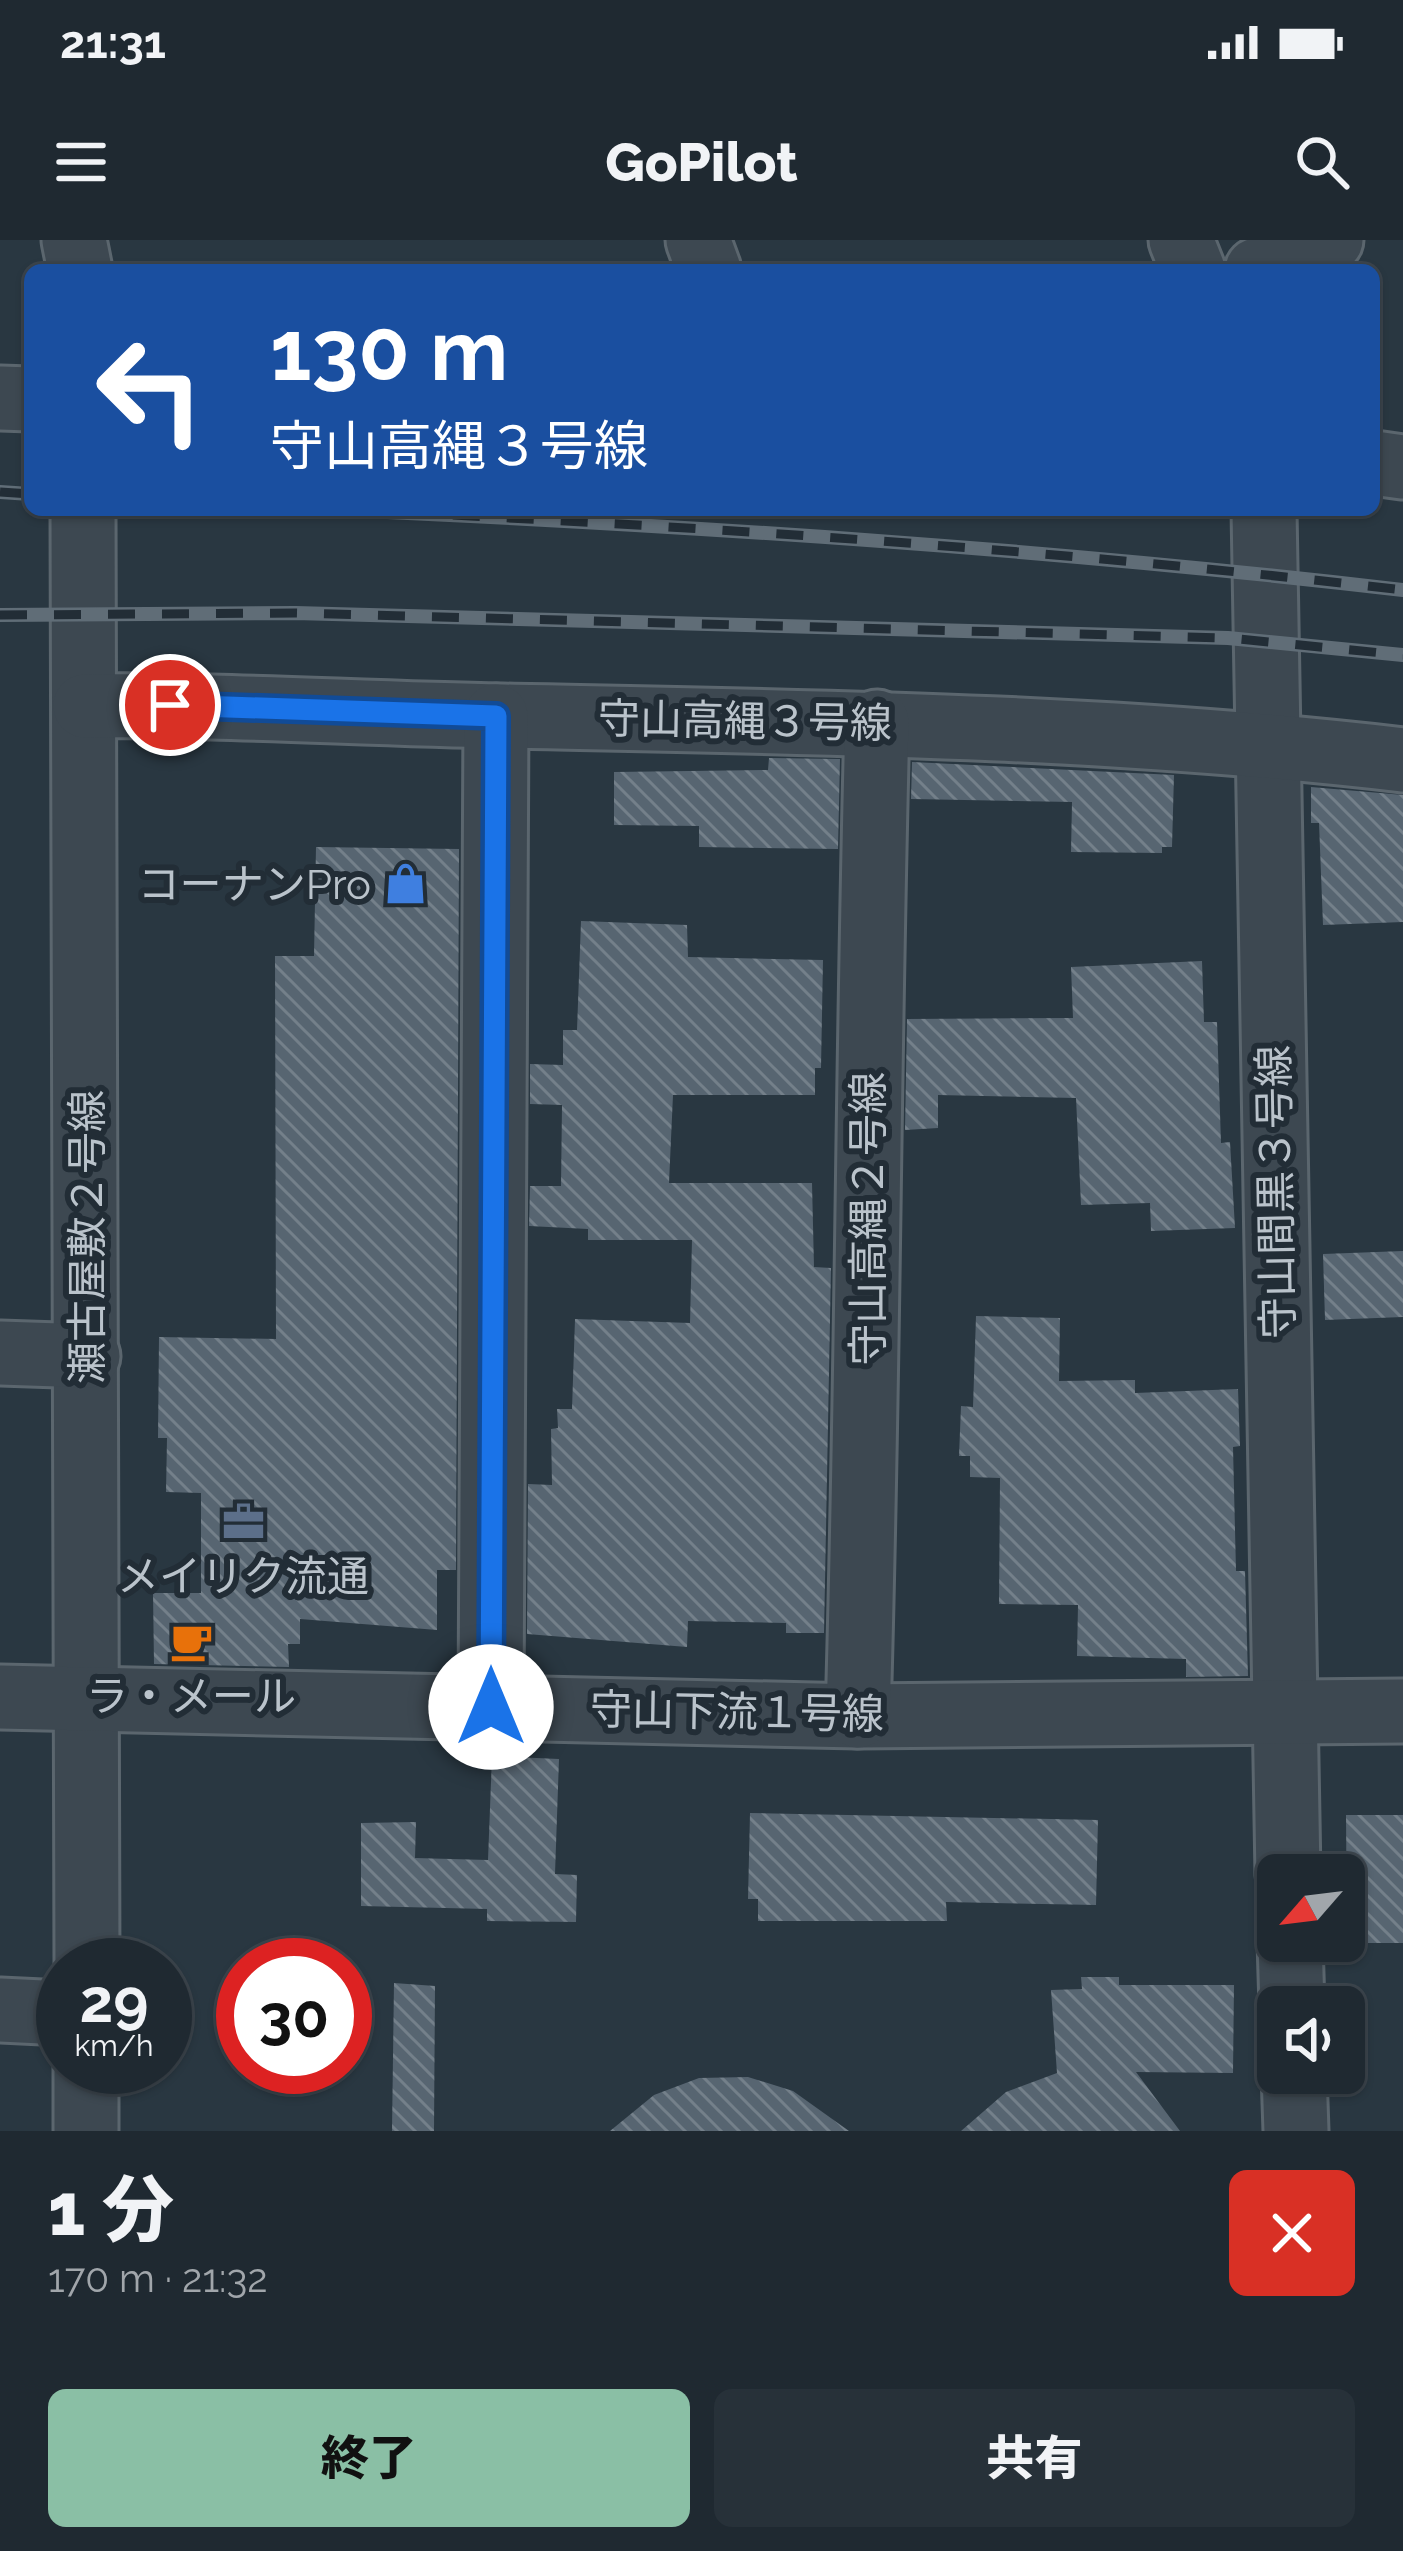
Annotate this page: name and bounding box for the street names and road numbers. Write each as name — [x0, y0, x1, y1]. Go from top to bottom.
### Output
street label: 守山高縄３号線 — [598, 694, 892, 748]
street label: 守山間黒３号線 — [1249, 1045, 1303, 1339]
street label: 守山高縄２号線 — [844, 1072, 893, 1366]
street label: 瀬古屋敷２号線 — [63, 1090, 112, 1384]
street label: 守山下流１号線 — [590, 1685, 884, 1739]

